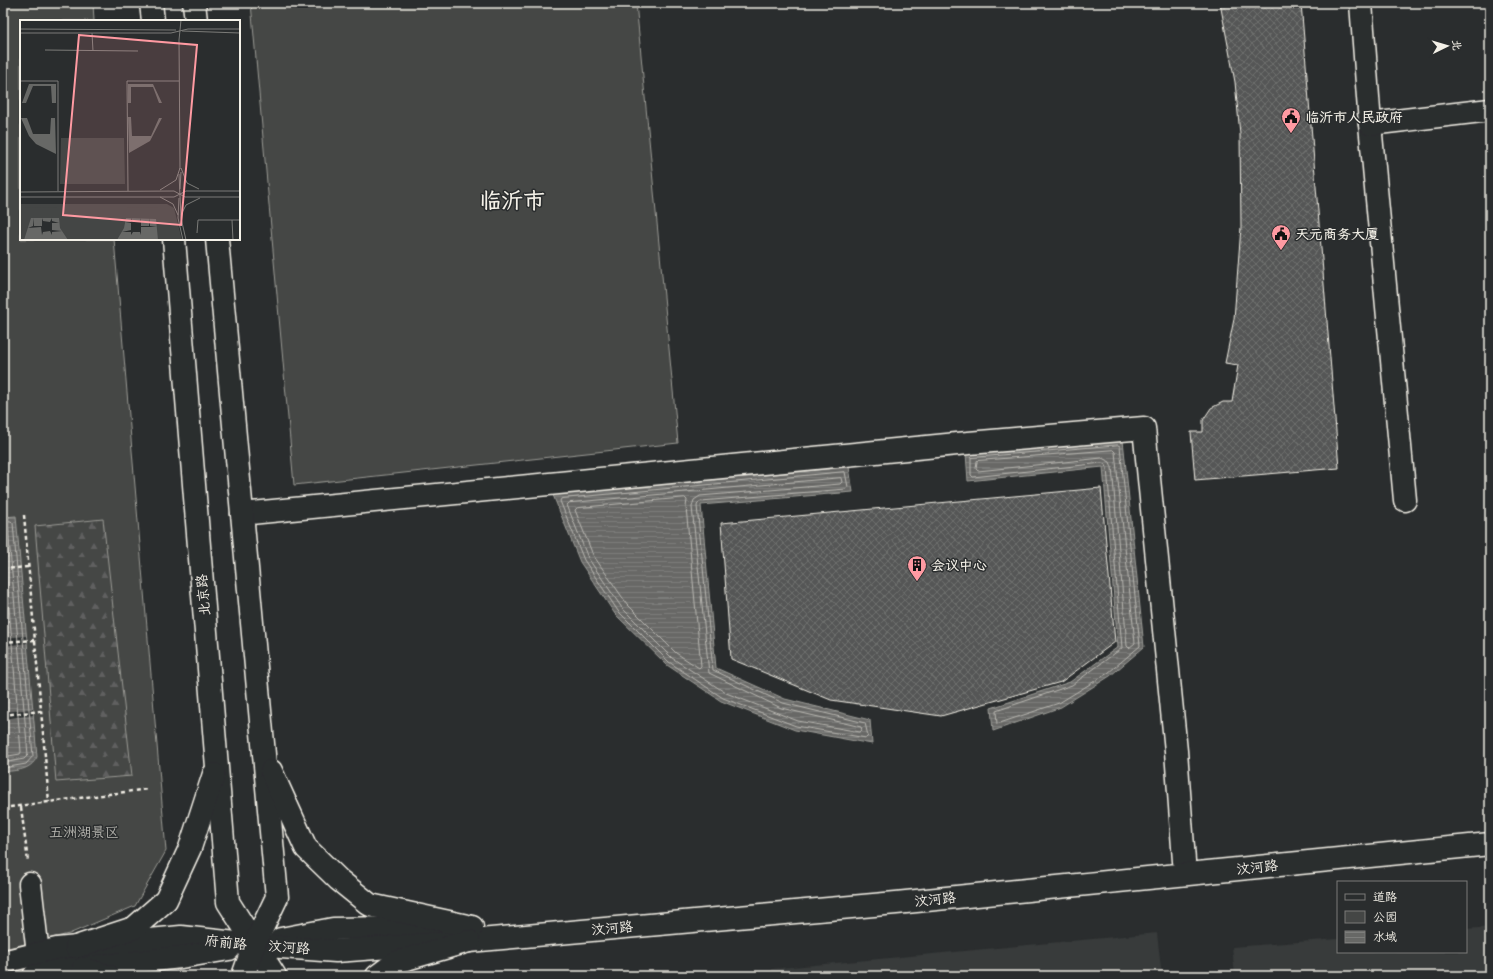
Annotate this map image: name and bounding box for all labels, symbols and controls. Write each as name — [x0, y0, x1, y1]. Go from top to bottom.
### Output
inset map — [20, 20, 240, 240]
north arrow — [1427, 26, 1467, 66]
text: 北 — [1448, 39, 1464, 51]
public building icon: 临沂市人民政府 — [1280, 106, 1302, 134]
place label: 临沂市人民政府 — [1305, 108, 1403, 129]
district label: 临沂市 — [479, 187, 545, 219]
public building icon: 天元商务大厦 — [1270, 223, 1292, 251]
place label: 天元商务大厦 — [1295, 225, 1379, 246]
building icon: 会议中心 — [906, 554, 928, 582]
place label: 会议中心 — [931, 556, 987, 577]
street label: 北京路 — [192, 573, 217, 617]
park label: 五洲湖景区 — [49, 823, 119, 844]
street label: 汶河路 — [1235, 856, 1279, 881]
legend — [1337, 881, 1467, 953]
street label: 汶河路 — [913, 888, 957, 913]
text: 道路 — [1373, 889, 1397, 907]
text: 公园 — [1373, 909, 1397, 927]
street label: 汶河路 — [590, 917, 634, 942]
text: 水域 — [1373, 929, 1397, 947]
street label: 府前路 — [204, 931, 248, 956]
street label: 汶河路 — [267, 937, 311, 960]

